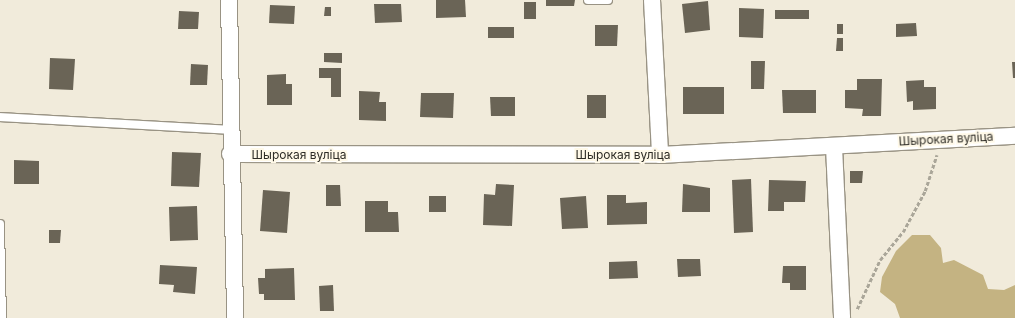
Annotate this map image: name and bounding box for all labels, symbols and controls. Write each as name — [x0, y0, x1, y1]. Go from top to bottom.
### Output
street label: Шырокая вуліца — [898, 129, 994, 149]
street label: Шырокая вуліца — [252, 148, 346, 162]
street label: Шырокая вуліца — [576, 148, 670, 162]

